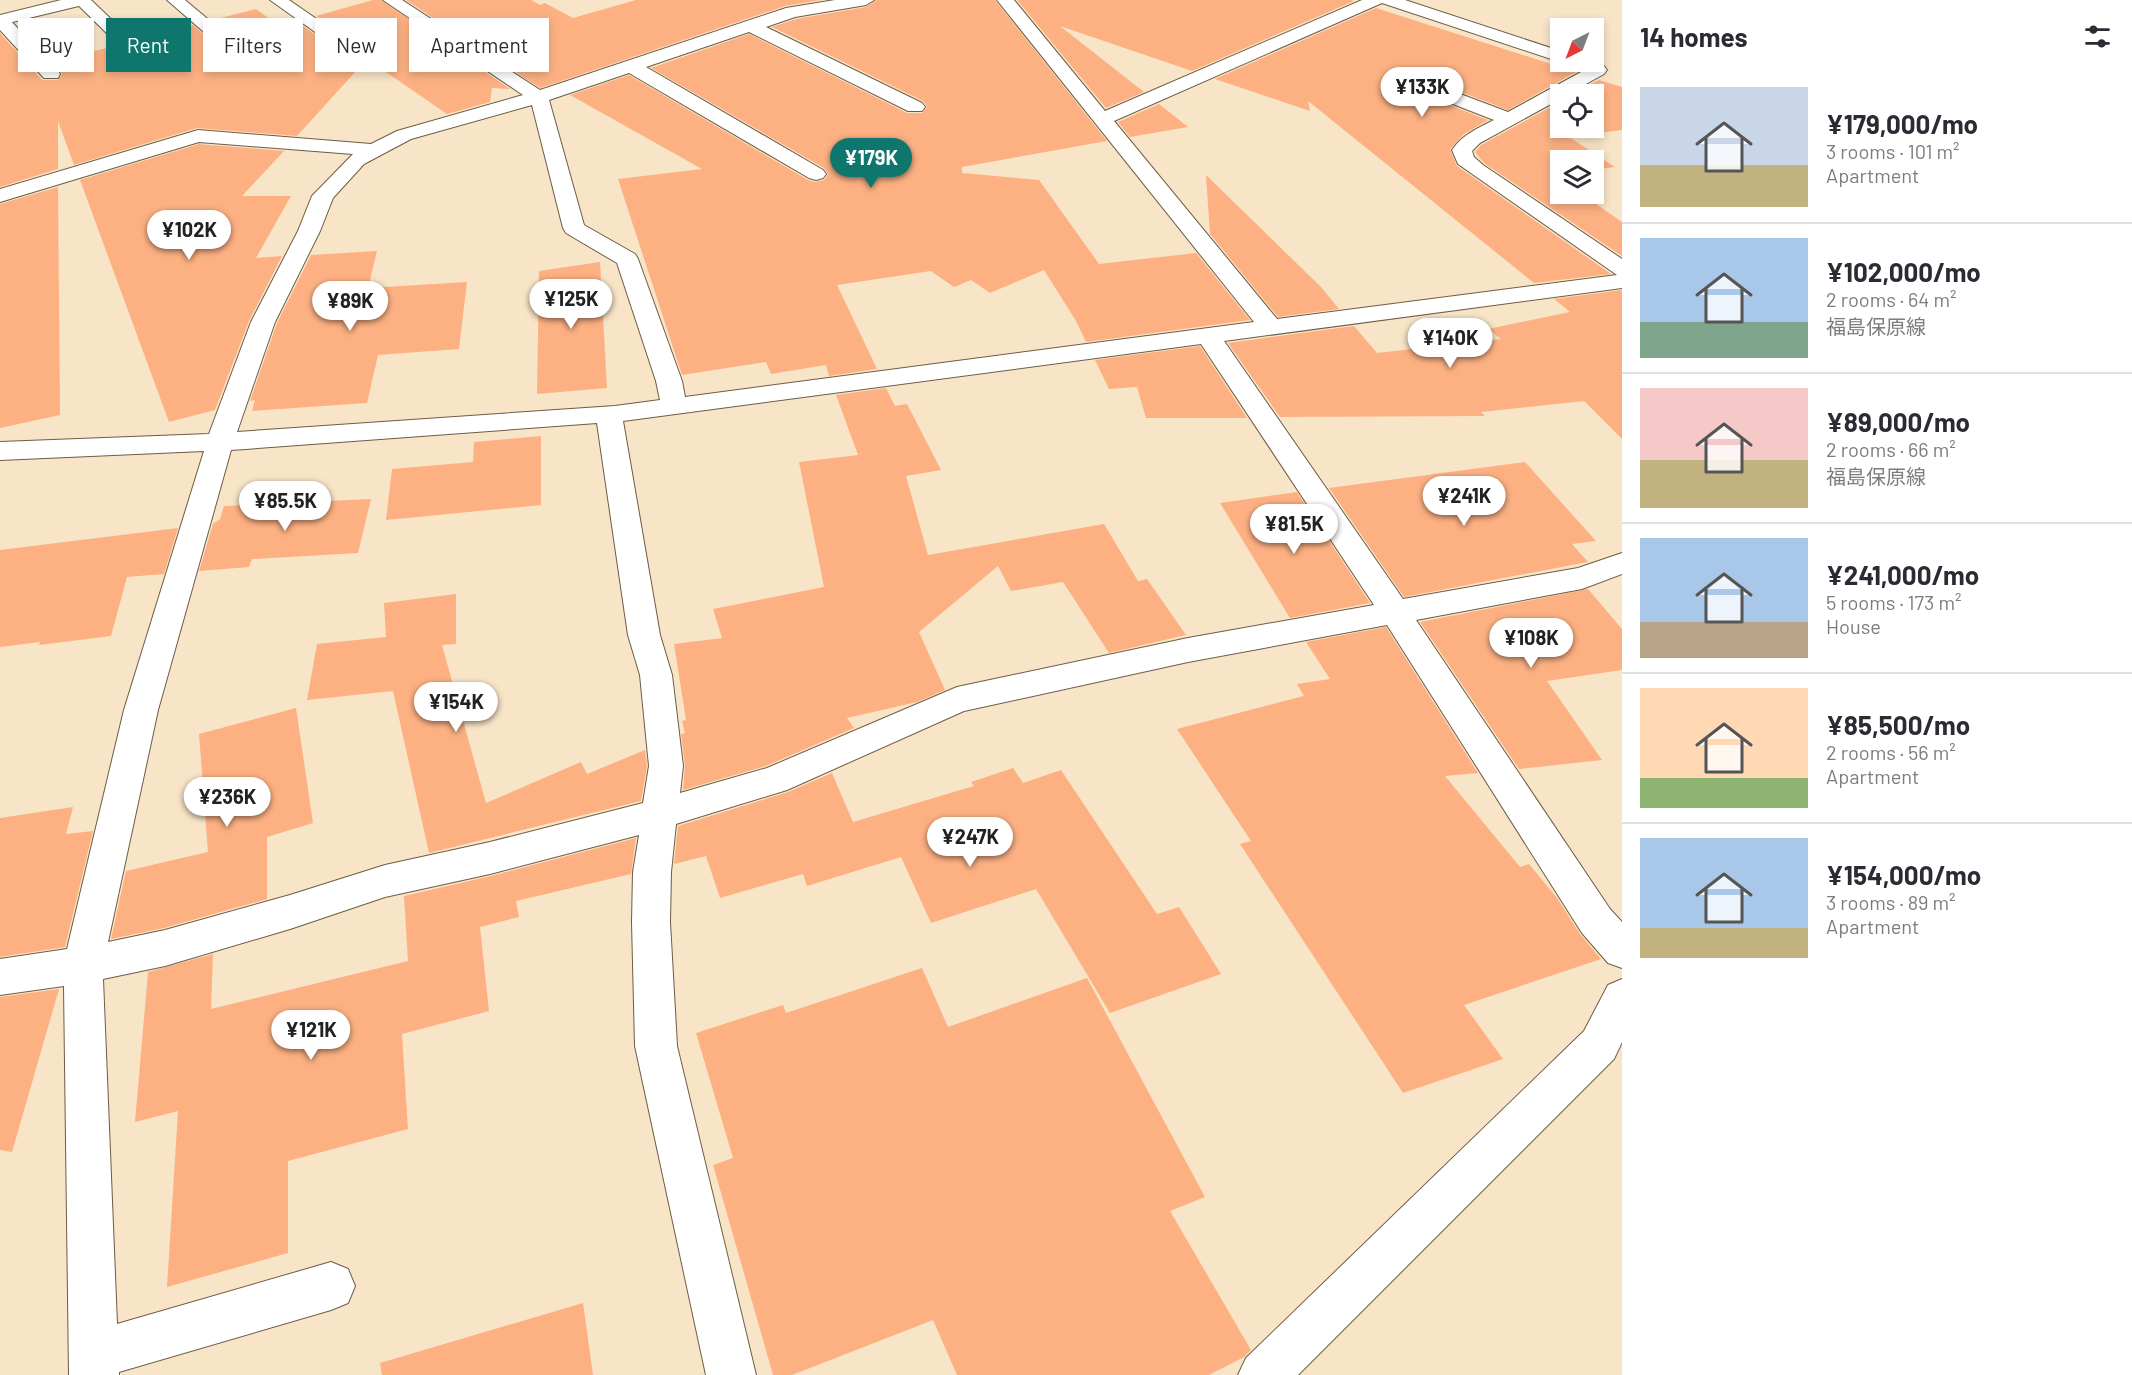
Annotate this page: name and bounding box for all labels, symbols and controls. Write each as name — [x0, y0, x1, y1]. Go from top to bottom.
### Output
chip: Buy — [18, 18, 94, 72]
chip: Rent — [106, 18, 191, 72]
chip: Filters — [203, 18, 303, 72]
chip: New — [315, 18, 397, 72]
chip: Apartment — [409, 18, 549, 72]
north arrow — [1550, 18, 1604, 72]
map controls — [1550, 18, 1604, 204]
icon: filters — [2081, 20, 2114, 53]
text: 14 homes — [1640, 21, 1747, 52]
pin: ¥133K — [1380, 67, 1464, 118]
text: ¥133K — [1395, 74, 1449, 98]
button: locate — [1550, 84, 1604, 138]
text: ¥179,000/mo — [1826, 108, 1978, 139]
icon: home — [1688, 111, 1760, 183]
pin: ¥179K — [829, 138, 913, 189]
text: 3 rooms · 101 m² — [1826, 139, 1959, 163]
text: ¥179K — [844, 145, 898, 169]
button: layers — [1550, 150, 1604, 204]
text: Apartment — [1826, 163, 1919, 187]
pin: ¥102K — [147, 210, 231, 261]
text: ¥102K — [161, 217, 217, 241]
text: ¥102,000/mo — [1826, 256, 1981, 287]
icon: home — [1688, 262, 1760, 334]
pin: ¥125K — [529, 279, 613, 330]
pin: ¥89K — [314, 281, 386, 332]
text: ¥125K — [543, 286, 599, 310]
text: 2 rooms · 64 m² — [1826, 287, 1956, 311]
text: ¥89K — [326, 288, 374, 312]
text: 福島保原線 — [1826, 314, 1926, 338]
pin: ¥140K — [1408, 318, 1492, 369]
text: ¥140K — [1422, 325, 1478, 349]
text: ¥89,000/mo — [1826, 406, 1970, 437]
icon: home — [1688, 412, 1760, 484]
text: 2 rooms · 66 m² — [1826, 437, 1956, 461]
text: 福島保原線 — [1826, 464, 1926, 488]
pin: ¥241K — [1422, 476, 1506, 527]
pin: ¥85.5K — [236, 481, 334, 532]
text: ¥241K — [1437, 483, 1491, 507]
text: ¥85.5K — [253, 488, 317, 512]
pin: ¥81.5K — [1245, 504, 1343, 555]
text: ¥81.5K — [1264, 511, 1324, 535]
text: ¥241,000/mo — [1826, 559, 1979, 590]
icon: home — [1688, 562, 1760, 634]
text: 5 rooms · 173 m² — [1826, 590, 1961, 614]
text: House — [1826, 614, 1881, 638]
pin: ¥108K — [1489, 618, 1573, 669]
text: ¥108K — [1503, 625, 1559, 649]
pin: ¥154K — [414, 682, 498, 733]
text: ¥154K — [428, 689, 484, 713]
text: ¥85,500/mo — [1826, 709, 1970, 740]
icon: home — [1688, 712, 1760, 784]
text: 2 rooms · 56 m² — [1826, 740, 1956, 764]
text: Apartment — [1826, 764, 1919, 788]
pin: ¥236K — [185, 777, 269, 828]
text: ¥236K — [198, 784, 256, 808]
pin: ¥247K — [928, 817, 1012, 868]
text: ¥247K — [941, 824, 999, 848]
text: ¥154,000/mo — [1826, 859, 1981, 890]
icon: home — [1688, 862, 1760, 934]
text: 3 rooms · 89 m² — [1826, 890, 1956, 914]
text: Apartment — [1826, 914, 1919, 938]
pin: ¥121K — [269, 1010, 353, 1061]
text: ¥121K — [285, 1017, 337, 1041]

